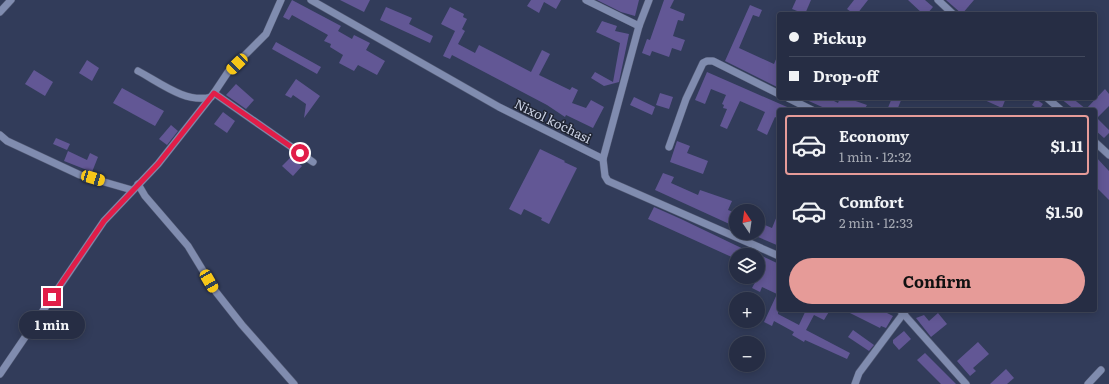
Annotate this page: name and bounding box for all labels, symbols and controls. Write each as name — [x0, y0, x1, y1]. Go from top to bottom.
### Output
text: Pickup — [813, 26, 866, 49]
car — [224, 51, 250, 77]
text: Drop-off — [813, 64, 878, 87]
street label: Nixol koʻchasi — [511, 94, 596, 148]
text: Economy — [839, 124, 909, 147]
icon: car — [791, 127, 827, 163]
text: $1.11 — [1051, 134, 1083, 157]
route start — [291, 144, 309, 162]
text: 1 min · 12:32 — [839, 147, 911, 166]
car — [80, 169, 106, 187]
text: Comfort — [839, 190, 904, 213]
icon: car — [791, 193, 827, 229]
text: $1.50 — [1046, 200, 1083, 223]
north arrow — [729, 204, 765, 240]
map controls — [729, 204, 765, 372]
text: 2 min · 12:33 — [839, 213, 913, 232]
button: layers — [729, 248, 765, 284]
button: Confirm — [789, 258, 1085, 304]
car — [198, 268, 220, 294]
route end — [43, 288, 61, 306]
button: + — [729, 292, 765, 328]
callout: 1 min — [19, 311, 85, 339]
text: 1 min — [35, 315, 69, 334]
button: − — [729, 336, 765, 372]

